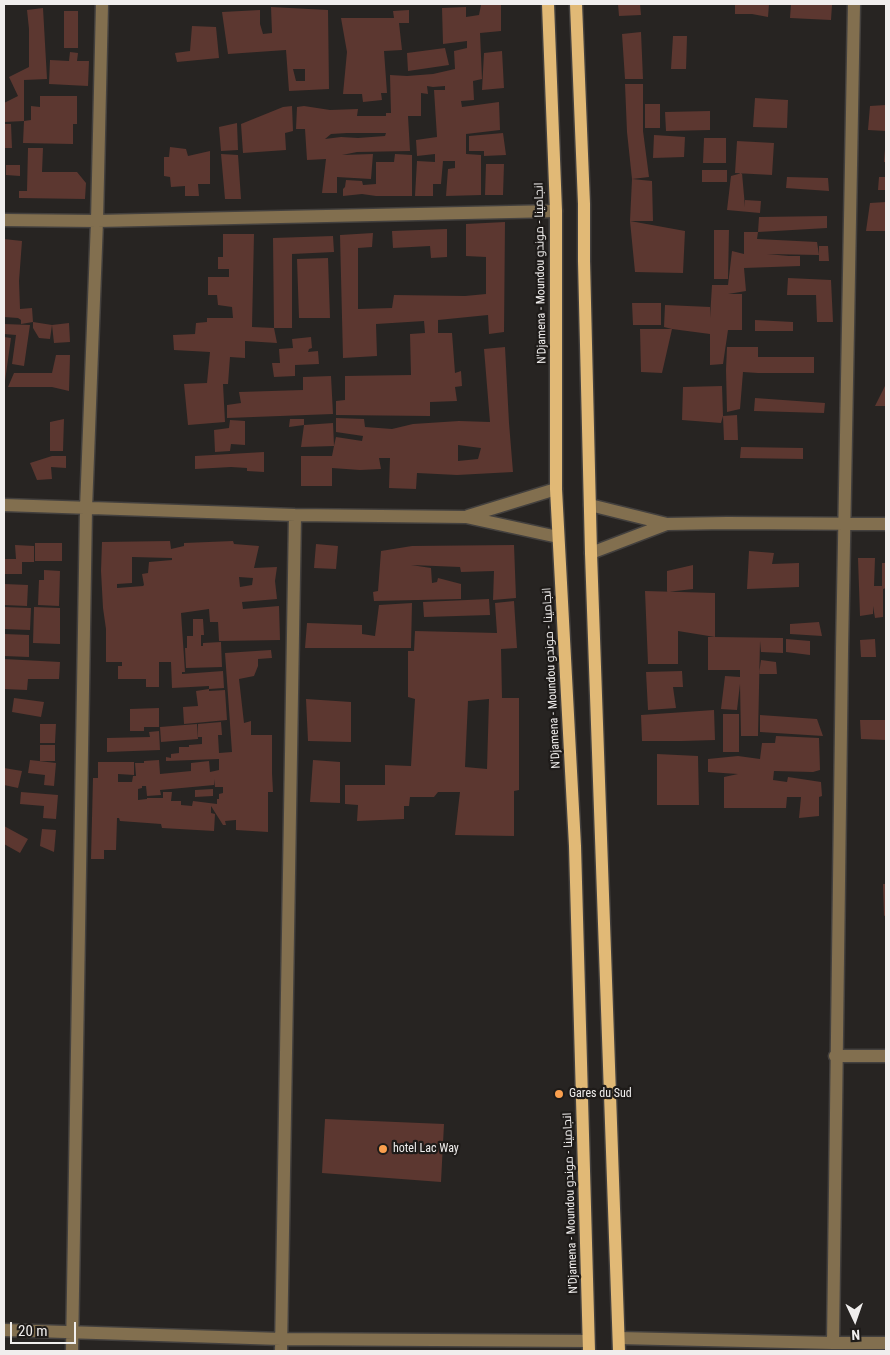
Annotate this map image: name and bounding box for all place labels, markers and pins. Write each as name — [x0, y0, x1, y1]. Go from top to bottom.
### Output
place label: Gares du Sud — [569, 1087, 632, 1101]
marker: Gares du Sud — [553, 1088, 565, 1100]
place label: hotel Lac Way — [393, 1142, 459, 1156]
marker: hotel Lac Way — [377, 1143, 389, 1155]

